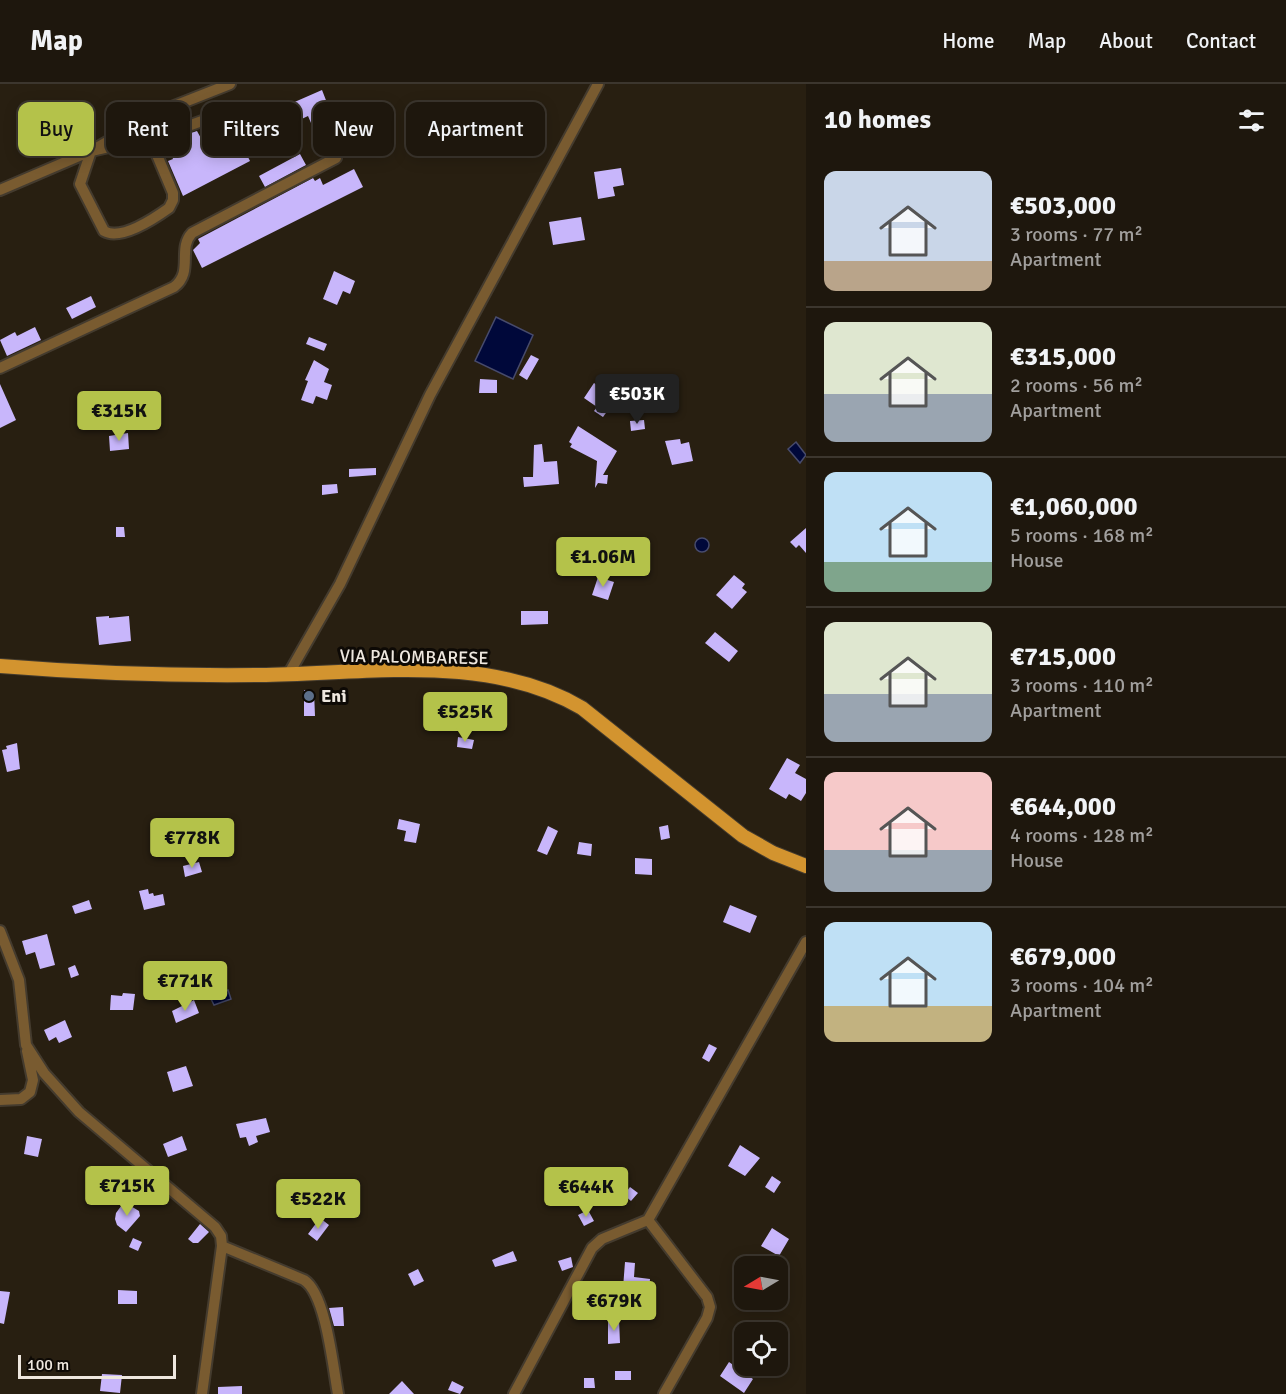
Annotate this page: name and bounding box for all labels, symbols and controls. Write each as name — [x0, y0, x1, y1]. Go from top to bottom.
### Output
text: Map — [30, 24, 83, 58]
text: Home — [942, 28, 995, 54]
text: Map — [1028, 28, 1066, 54]
text: About — [1099, 28, 1153, 54]
text: Contact — [1186, 28, 1256, 54]
chip: Buy — [18, 102, 94, 156]
chip: Rent — [106, 102, 190, 156]
chip: Filters — [202, 102, 301, 156]
chip: New — [313, 102, 394, 156]
chip: Apartment — [406, 102, 545, 156]
text: 10 homes — [824, 104, 931, 136]
icon: filters — [1235, 104, 1268, 137]
text: €503,000 — [1010, 190, 1116, 222]
icon: home — [872, 195, 944, 267]
text: 3 rooms · 77 m² — [1010, 222, 1143, 247]
text: Apartment — [1010, 247, 1102, 272]
text: €315,000 — [1010, 341, 1116, 373]
icon: home — [872, 346, 944, 418]
text: 2 rooms · 56 m² — [1010, 373, 1143, 398]
pin: €503K — [595, 374, 679, 425]
text: €503K — [609, 381, 665, 406]
pin: €315K — [77, 391, 161, 442]
text: €315K — [91, 398, 147, 423]
text: Apartment — [1010, 398, 1102, 423]
text: €1,060,000 — [1010, 491, 1138, 523]
icon: home — [872, 496, 944, 568]
text: 5 rooms · 168 m² — [1010, 523, 1154, 548]
pin: €1.06M — [554, 537, 652, 588]
text: €1.06M — [570, 544, 636, 569]
text: House — [1010, 548, 1064, 573]
text: €715,000 — [1010, 641, 1116, 673]
street label: VIA PALOMBARESE — [339, 645, 489, 669]
icon: home — [872, 646, 944, 718]
text: 3 rooms · 110 m² — [1010, 673, 1154, 698]
place label: Eni — [321, 685, 347, 707]
marker: Eni — [302, 689, 316, 703]
pin: €525K — [423, 692, 507, 743]
text: Apartment — [1010, 698, 1102, 723]
text: €525K — [437, 699, 493, 724]
text: €644,000 — [1010, 791, 1116, 823]
icon: home — [872, 796, 944, 868]
pin: €778K — [150, 818, 234, 869]
text: 4 rooms · 128 m² — [1010, 823, 1154, 848]
text: €778K — [164, 825, 220, 850]
text: House — [1010, 848, 1064, 873]
text: €679,000 — [1010, 941, 1116, 973]
icon: home — [872, 946, 944, 1018]
pin: €771K — [143, 961, 227, 1012]
text: €771K — [157, 968, 213, 993]
text: 3 rooms · 104 m² — [1010, 973, 1154, 998]
text: Apartment — [1010, 998, 1102, 1023]
pin: €715K — [85, 1166, 169, 1217]
pin: €644K — [544, 1167, 628, 1218]
text: €715K — [99, 1173, 155, 1198]
text: €644K — [558, 1174, 614, 1199]
pin: €522K — [276, 1179, 360, 1230]
text: €522K — [290, 1186, 346, 1211]
north arrow — [734, 1256, 788, 1310]
map controls — [734, 1256, 788, 1376]
pin: €679K — [572, 1281, 656, 1332]
text: €679K — [586, 1288, 642, 1313]
button: locate — [734, 1322, 788, 1376]
scale bar — [18, 1352, 176, 1380]
text: 100 m — [27, 1355, 69, 1375]

